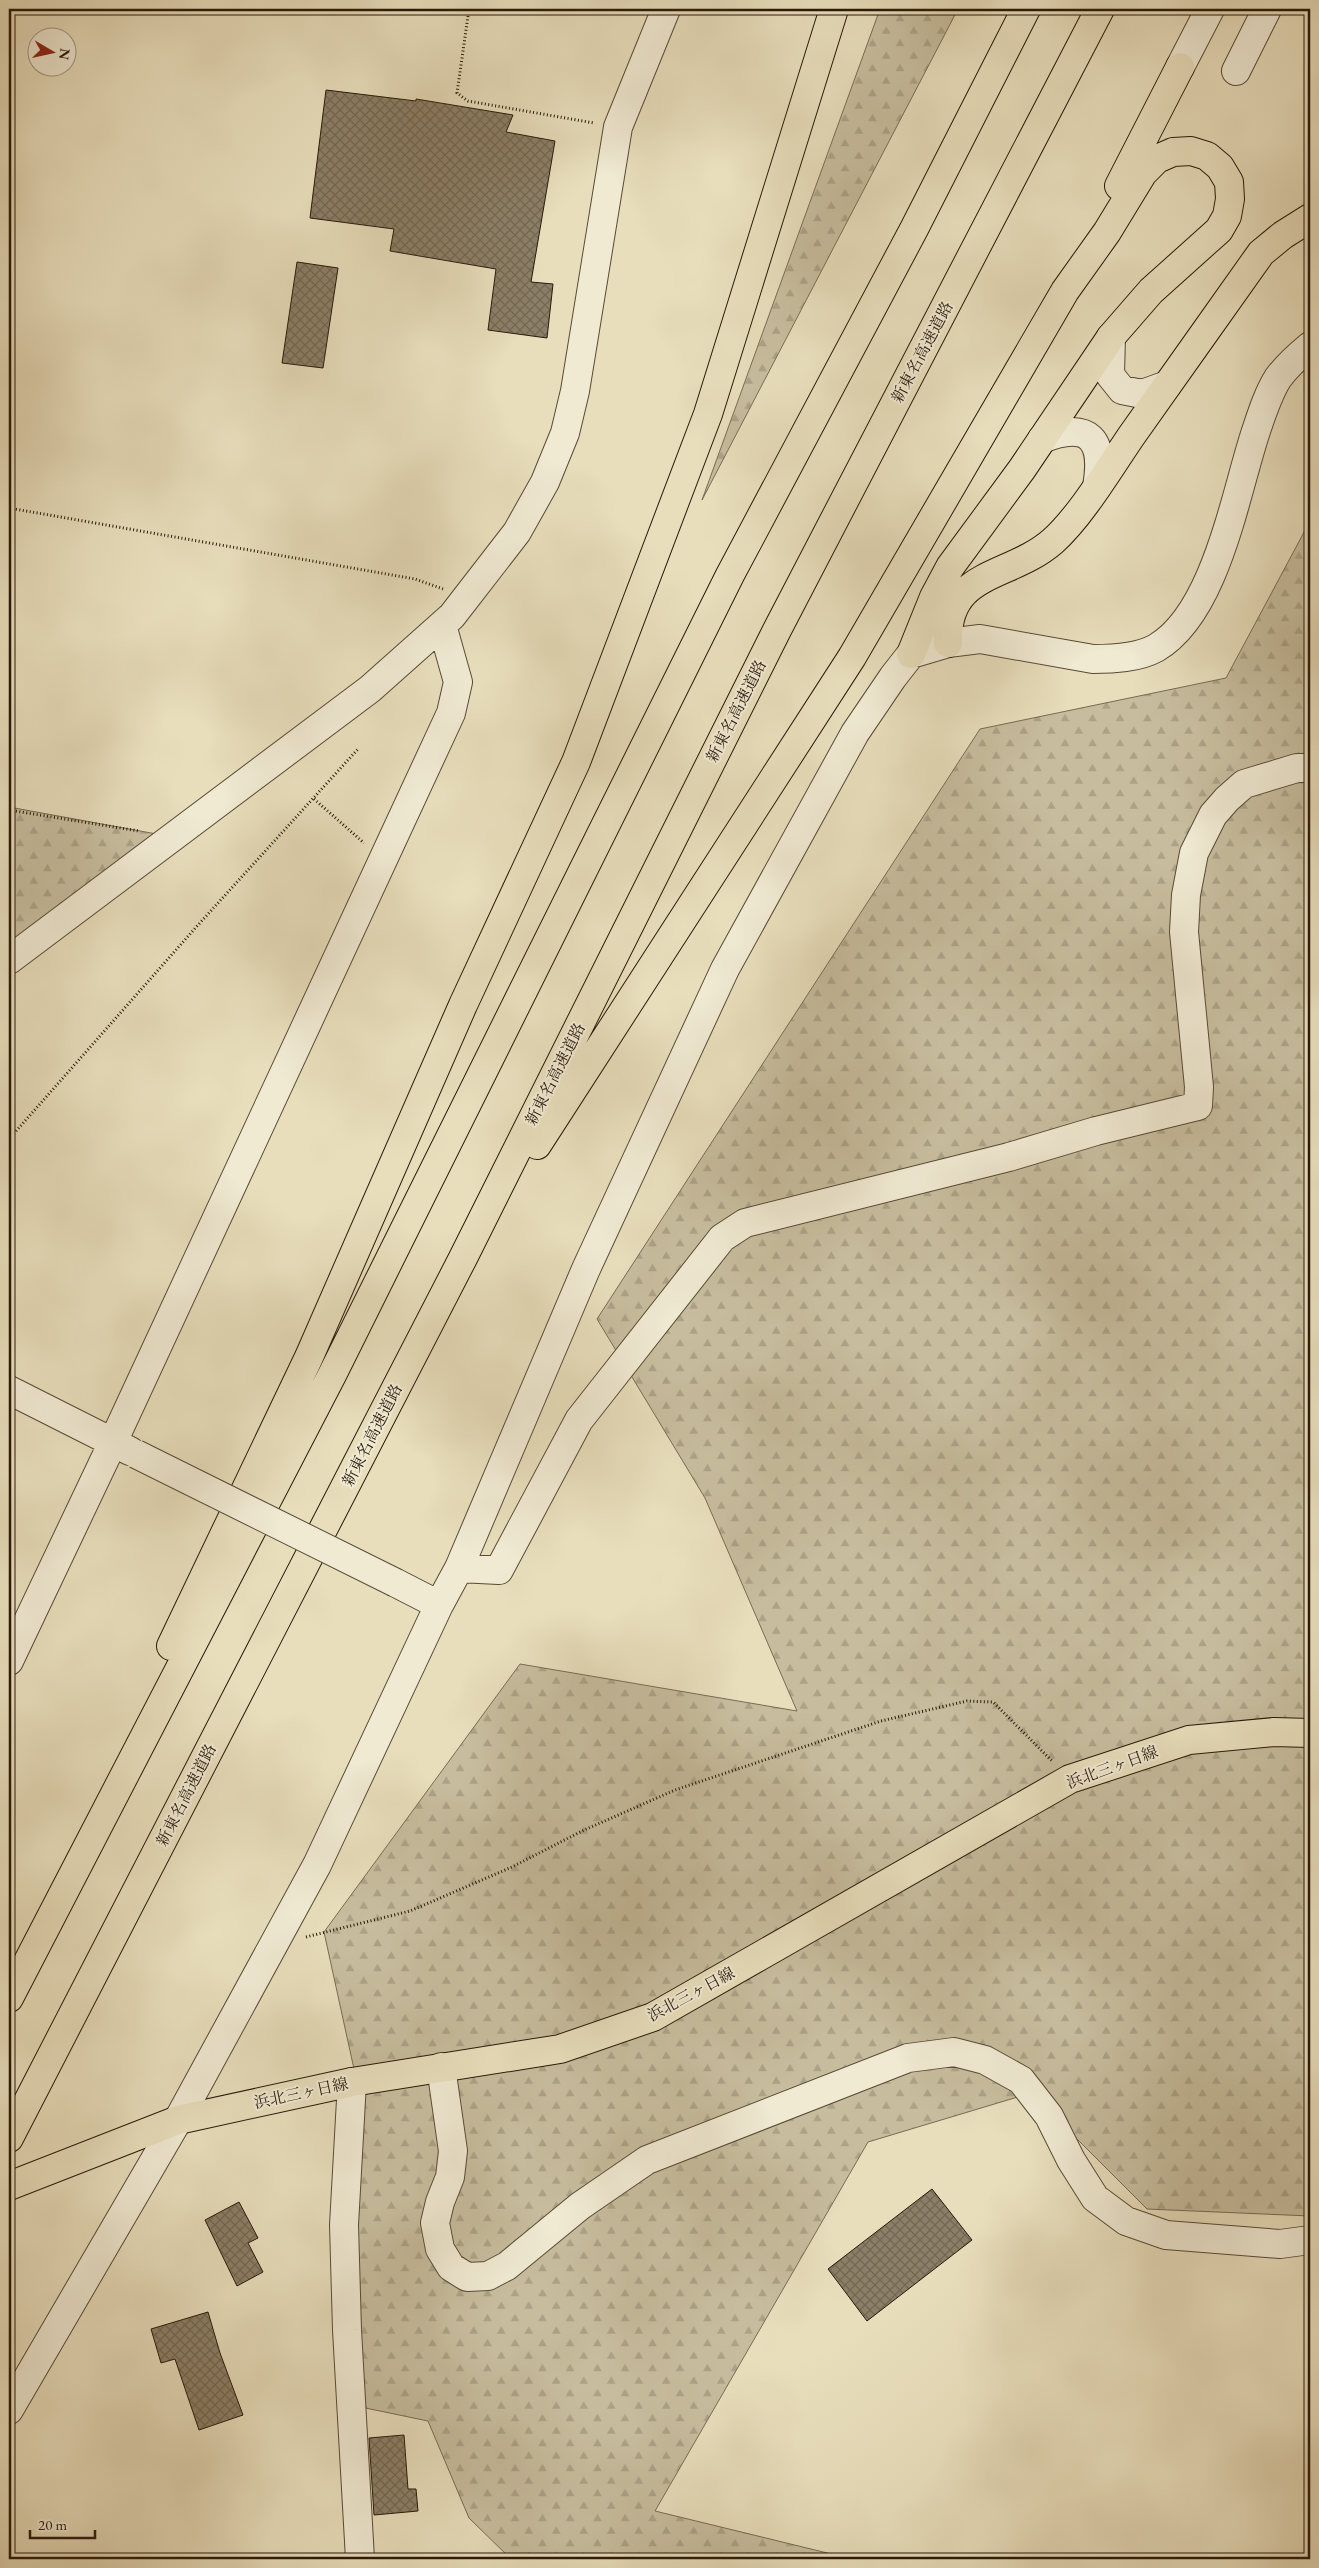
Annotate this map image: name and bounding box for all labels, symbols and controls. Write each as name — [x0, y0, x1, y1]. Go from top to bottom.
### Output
north arrow — [28, 28, 78, 78]
text: N — [55, 47, 75, 62]
street label: 新東名高速道路 — [886, 298, 958, 406]
street label: 新東名高速道路 — [701, 656, 771, 766]
street label: 新東名高速道路 — [520, 1019, 590, 1129]
street label: 新東名高速道路 — [337, 1380, 407, 1490]
street label: 新東名高速道路 — [151, 1740, 221, 1850]
street label: 浜北三ヶ日線 — [1063, 1741, 1161, 1793]
street label: 浜北三ヶ日線 — [644, 1962, 738, 2026]
street label: 浜北三ヶ日線 — [252, 2073, 350, 2113]
scale bar — [30, 2508, 95, 2540]
text: 20 m — [38, 2515, 67, 2534]

